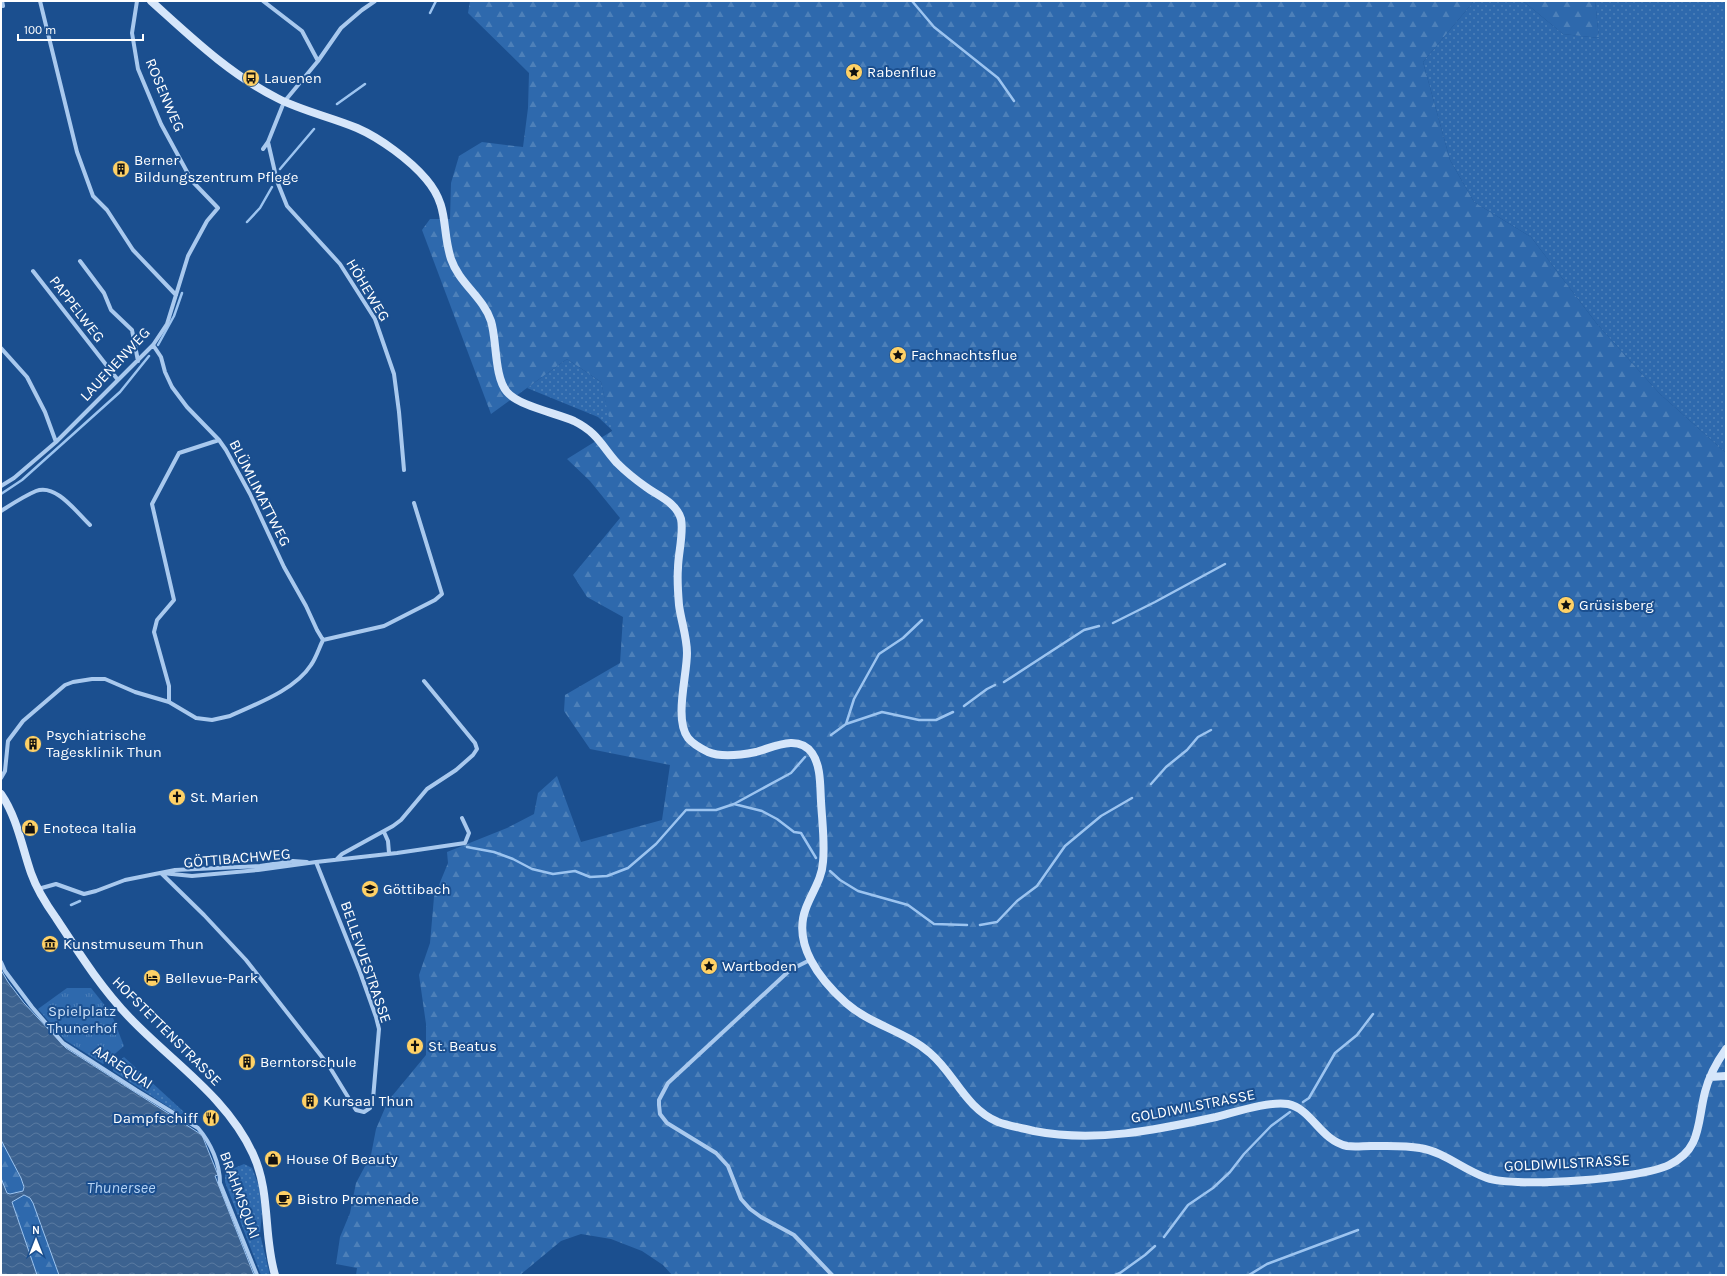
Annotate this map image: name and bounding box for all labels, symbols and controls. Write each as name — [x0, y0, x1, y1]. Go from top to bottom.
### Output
scale bar — [18, 16, 143, 42]
text: 100 m — [24, 23, 56, 37]
street label: ROSENWEG — [141, 56, 189, 134]
place icon: Rabenflue — [844, 62, 864, 82]
place label: Rabenflue — [867, 63, 936, 81]
bus stop icon: Lauenen — [241, 68, 261, 88]
place label: Lauenen — [264, 69, 322, 87]
place label: Berner Bildungszentrum Pflege — [134, 151, 299, 186]
building icon: Berner Bildungszentrum Pflege — [111, 159, 131, 179]
street label: HÖHEWEG — [342, 256, 394, 324]
street label: PAPPELWEG — [45, 272, 109, 346]
street label: LAUENENWEG — [76, 323, 154, 405]
place icon: Fachnachtsflue — [888, 345, 908, 365]
place label: Fachnachtsflue — [911, 346, 1017, 364]
street label: BLÜMLIMATTWEG — [225, 437, 295, 549]
place icon: Grüsisberg — [1556, 595, 1576, 615]
place label: Grüsisberg — [1579, 596, 1654, 614]
place label: Psychiatrische Tagesklinik Thun — [46, 726, 162, 761]
building icon: Psychiatrische Tagesklinik Thun — [23, 734, 43, 754]
church icon: St. Marien — [167, 787, 187, 807]
place label: St. Marien — [190, 788, 259, 806]
shop icon: Enoteca Italia — [20, 818, 40, 838]
place label: Enoteca Italia — [43, 819, 137, 837]
street label: GÖTTIBACHWEG — [183, 844, 291, 872]
school or university icon: Göttibach — [360, 879, 380, 899]
place label: Göttibach — [383, 880, 451, 898]
street label: BELLEVUESTRASSE — [337, 899, 395, 1025]
museum icon: Kunstmuseum Thun — [40, 934, 60, 954]
place label: Kunstmuseum Thun — [63, 935, 204, 953]
place icon: Wartboden — [699, 956, 719, 976]
place label: Wartboden — [722, 957, 797, 975]
hotel icon: Bellevue-Park — [142, 968, 162, 988]
place label: Bellevue-Park — [165, 969, 258, 987]
street label: HOFSTETTENSTRASSE — [109, 973, 225, 1089]
park label: Spielplatz Thunerhof — [47, 1002, 118, 1037]
church icon: St. Beatus — [405, 1036, 425, 1056]
place label: St. Beatus — [428, 1037, 497, 1055]
street label: AAREQUAI — [90, 1041, 156, 1093]
building icon: Berntorschule — [237, 1052, 257, 1072]
place label: Berntorschule — [260, 1053, 356, 1071]
street label: GOLDIWILSTRASSE — [1129, 1085, 1257, 1127]
building icon: Kursaal Thun — [300, 1091, 320, 1111]
place label: Kursaal Thun — [323, 1092, 413, 1110]
restaurant icon: Dampfschiff — [201, 1108, 221, 1128]
place label: Dampfschiff — [113, 1109, 199, 1127]
street label: BRAHMSQUAI — [216, 1149, 264, 1241]
shop icon: House Of Beauty — [263, 1149, 283, 1169]
place label: House Of Beauty — [286, 1150, 398, 1168]
street label: GOLDIWILSTRASSE — [1504, 1151, 1630, 1175]
water label: Thunersee — [87, 1178, 156, 1197]
cafe icon: Bistro Promenade — [274, 1189, 294, 1209]
place label: Bistro Promenade — [297, 1190, 419, 1208]
north arrow — [16, 1220, 56, 1260]
text: N — [32, 1224, 40, 1237]

